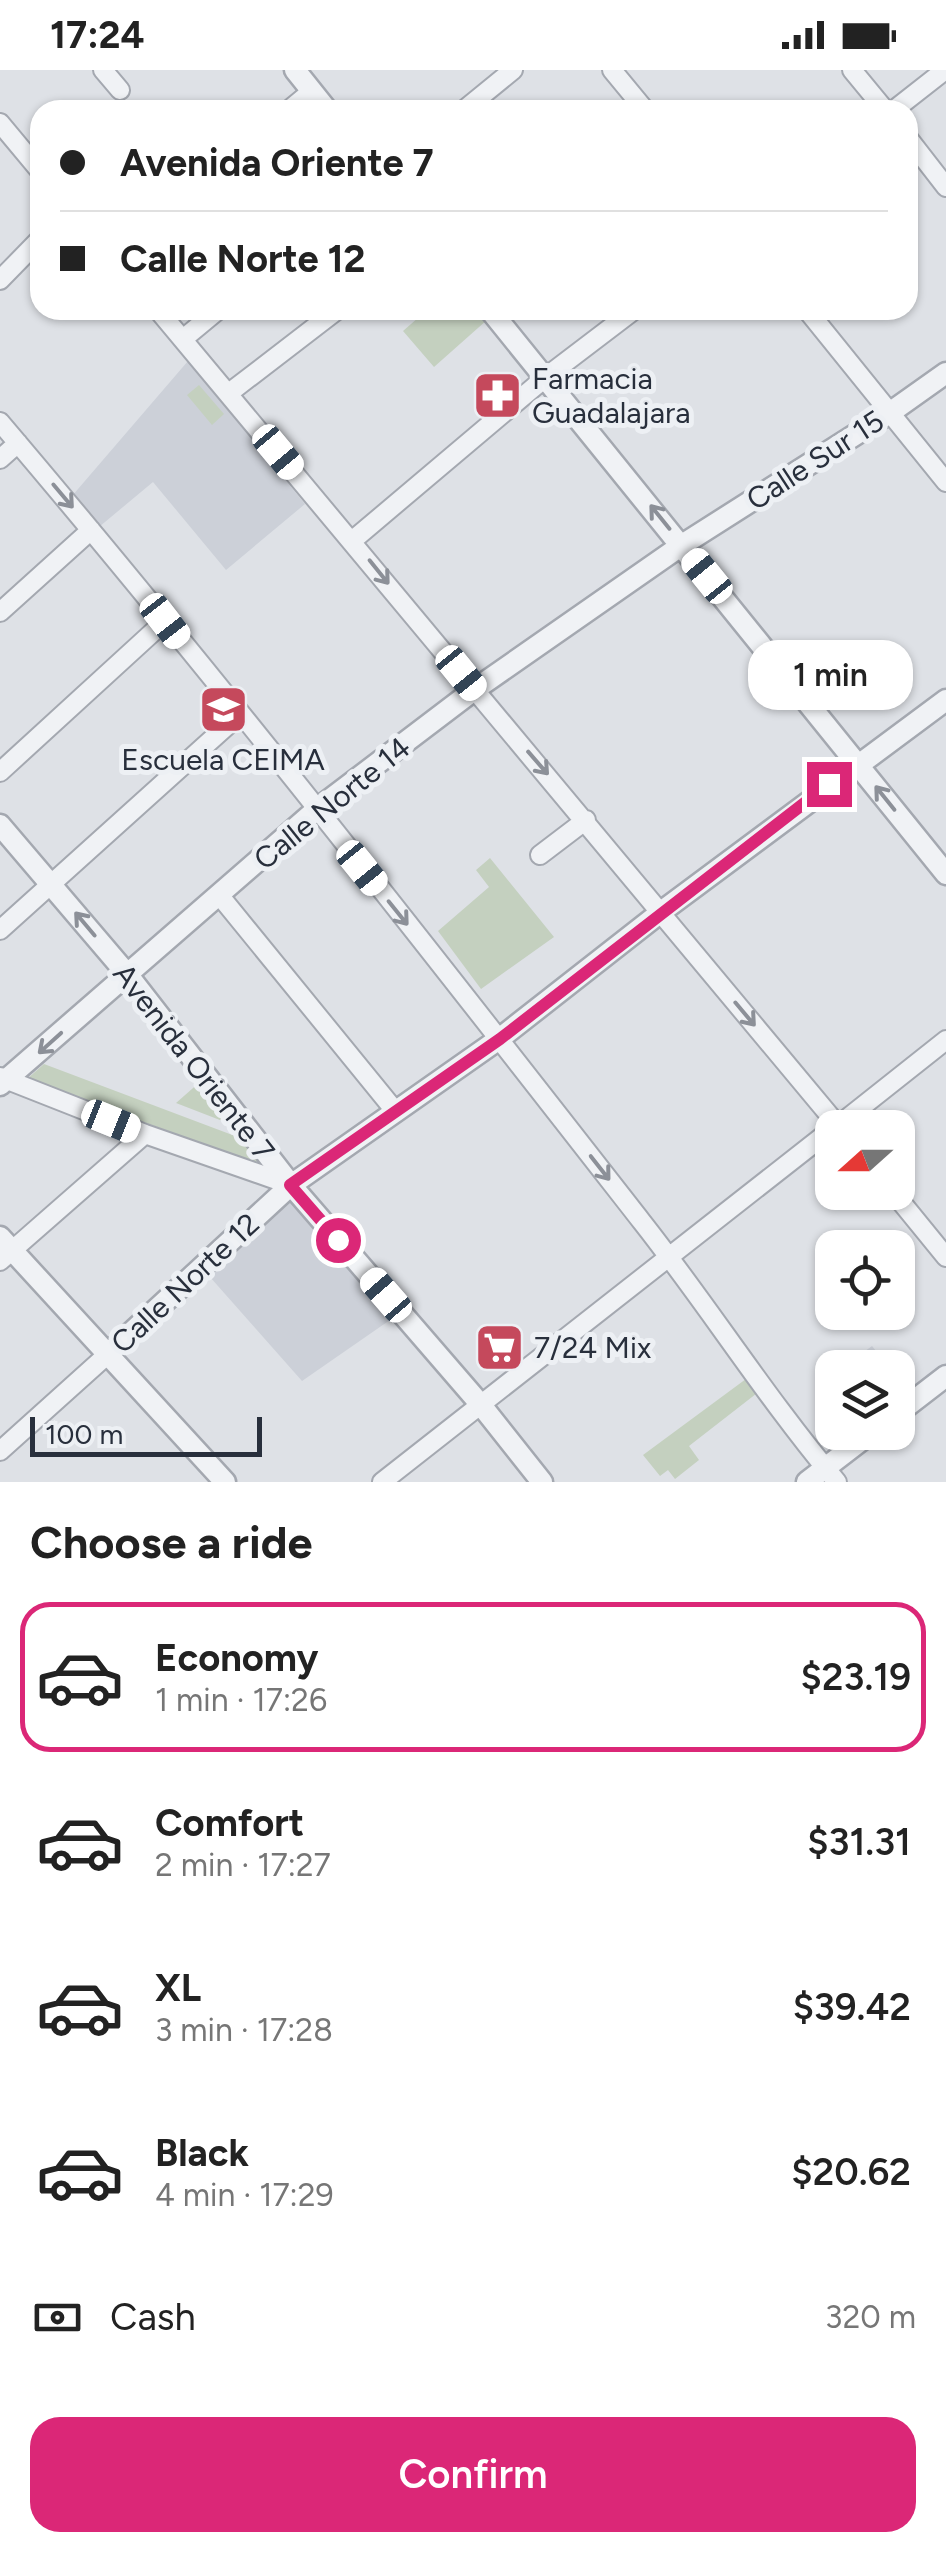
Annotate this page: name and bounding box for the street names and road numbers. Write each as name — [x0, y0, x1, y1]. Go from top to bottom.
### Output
street label: Calle Sur 15 — [739, 402, 891, 518]
street label: Calle Norte 14 — [246, 729, 418, 877]
street label: Avenida Oriente 7 — [105, 956, 283, 1168]
street label: Calle Norte 12 — [103, 1205, 267, 1361]

